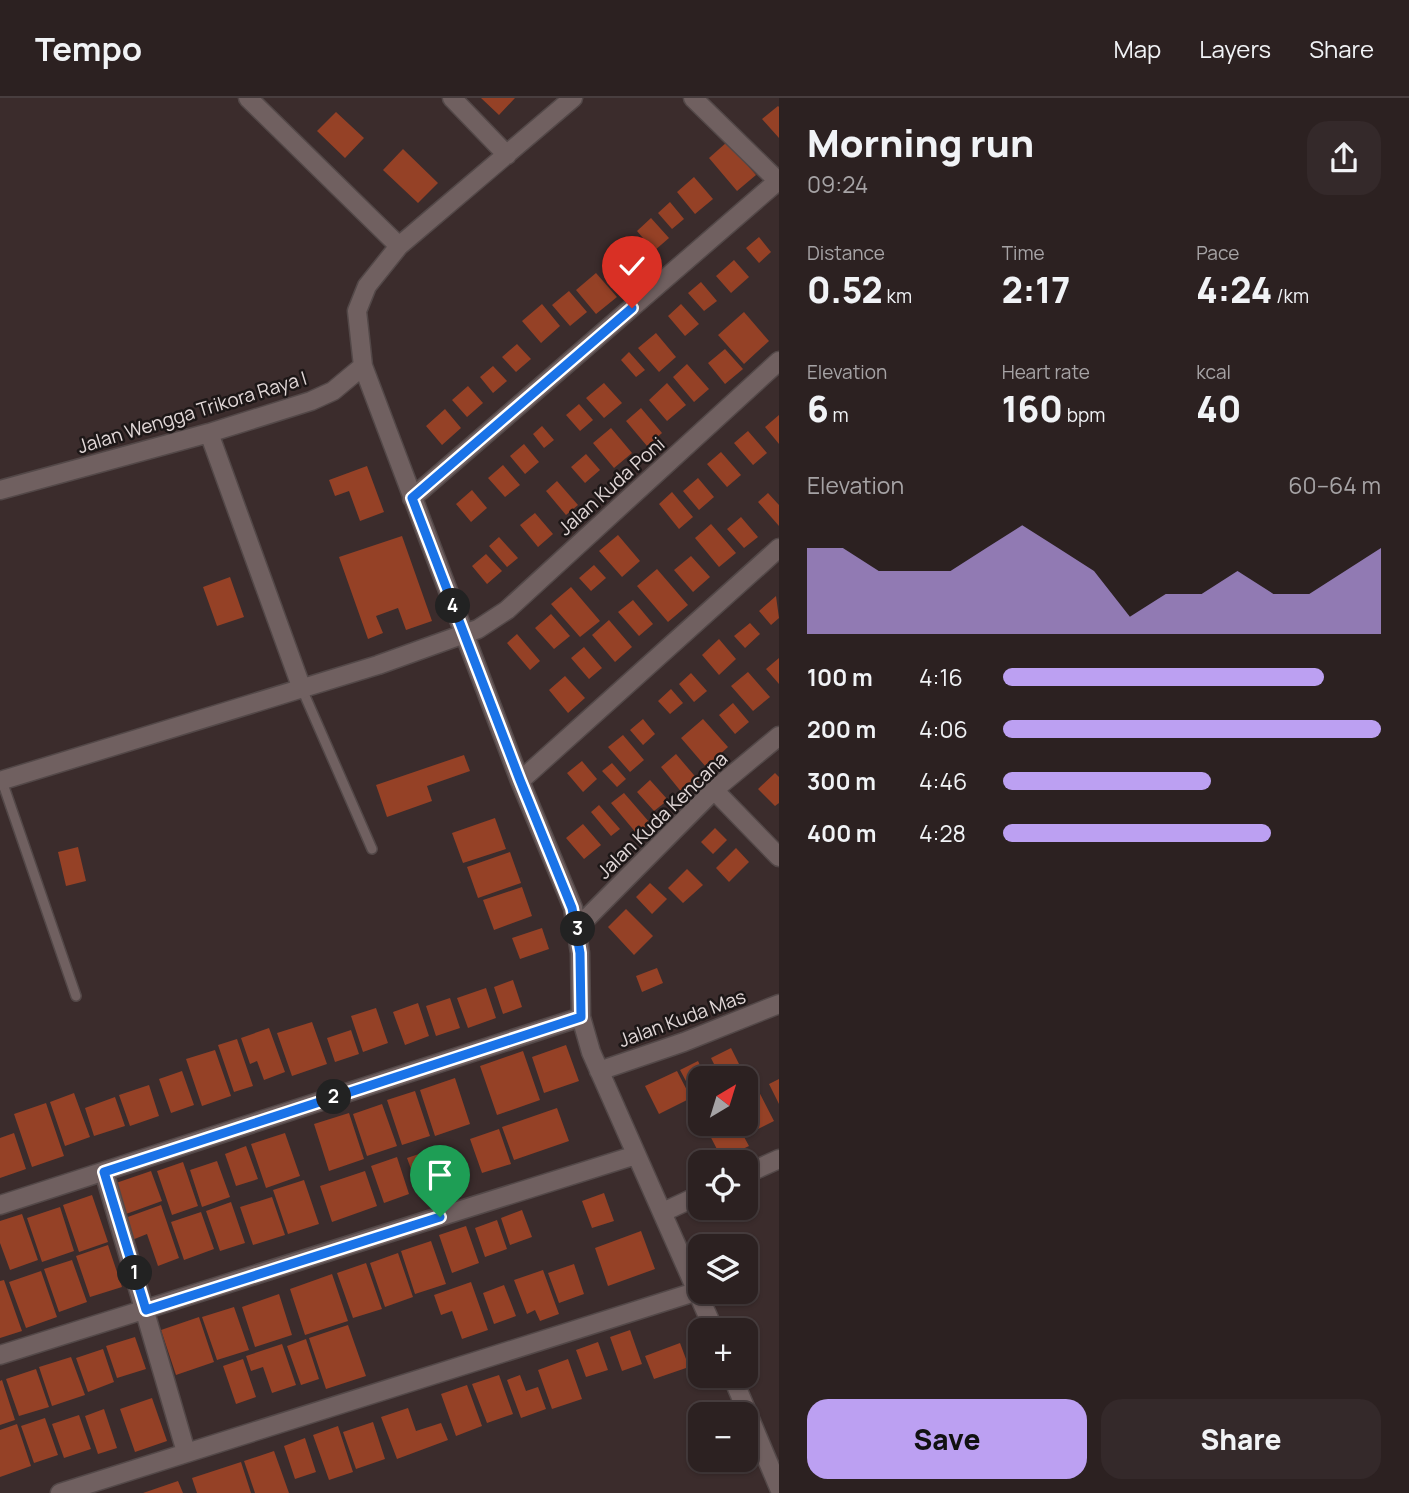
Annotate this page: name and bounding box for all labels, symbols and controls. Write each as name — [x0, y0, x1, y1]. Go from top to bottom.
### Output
text: Tempo — [35, 26, 142, 71]
text: Map — [1114, 32, 1161, 65]
text: Layers — [1199, 32, 1271, 65]
text: Share — [1309, 32, 1374, 65]
text: Morning run — [807, 116, 1034, 168]
button: share — [1307, 121, 1381, 195]
text: 09:24 — [807, 168, 868, 200]
pin — [602, 236, 662, 308]
text: Distance — [807, 240, 885, 266]
text: Time — [1002, 240, 1045, 266]
text: Pace — [1196, 240, 1239, 266]
icon: check — [613, 247, 651, 285]
text: 0.52 — [807, 266, 883, 314]
text: 2:17 — [1002, 266, 1070, 314]
text: 4:24 — [1196, 266, 1272, 314]
text: km — [883, 283, 912, 309]
text: /km — [1272, 283, 1309, 309]
text: Elevation — [807, 359, 887, 385]
text: Heart rate — [1002, 359, 1090, 385]
text: kcal — [1196, 359, 1231, 385]
street label: Jalan Wengga Trikora Raya I — [74, 365, 310, 459]
text: 6 — [807, 385, 829, 433]
text: 160 — [1002, 385, 1063, 433]
text: 40 — [1196, 385, 1241, 433]
text: m — [829, 402, 849, 428]
text: bpm — [1063, 402, 1105, 428]
street label: Jalan Kuda Poni — [552, 431, 670, 541]
text: Elevation — [807, 469, 904, 501]
text: 60–64 m — [1288, 469, 1381, 501]
pin: 4 — [435, 588, 470, 624]
text: 4 — [447, 592, 458, 618]
text: 100 m — [807, 661, 873, 693]
text: 4:16 — [919, 661, 963, 693]
text: 200 m — [807, 713, 876, 745]
text: 4:06 — [919, 713, 968, 745]
street label: Jalan Kuda Kencana — [591, 746, 733, 884]
text: 300 m — [807, 765, 876, 797]
text: 4:46 — [919, 765, 967, 797]
text: 400 m — [807, 817, 877, 849]
text: 4:28 — [919, 817, 966, 849]
pin: 3 — [560, 912, 596, 946]
text: 3 — [572, 915, 583, 941]
street label: Jalan Kuda Mas — [615, 983, 749, 1053]
north arrow — [688, 1066, 758, 1136]
map controls — [688, 1066, 758, 1472]
pin: 2 — [316, 1080, 352, 1114]
text: 2 — [328, 1083, 339, 1109]
pin — [410, 1145, 470, 1217]
button: locate — [688, 1150, 758, 1220]
icon: arrive — [421, 1156, 459, 1194]
button: layers — [688, 1234, 758, 1304]
pin: 1 — [118, 1256, 152, 1290]
text: 1 — [130, 1259, 139, 1285]
button: + — [688, 1318, 758, 1388]
button: Save — [807, 1399, 1087, 1479]
button: Share — [1101, 1399, 1381, 1479]
button: − — [688, 1402, 758, 1472]

